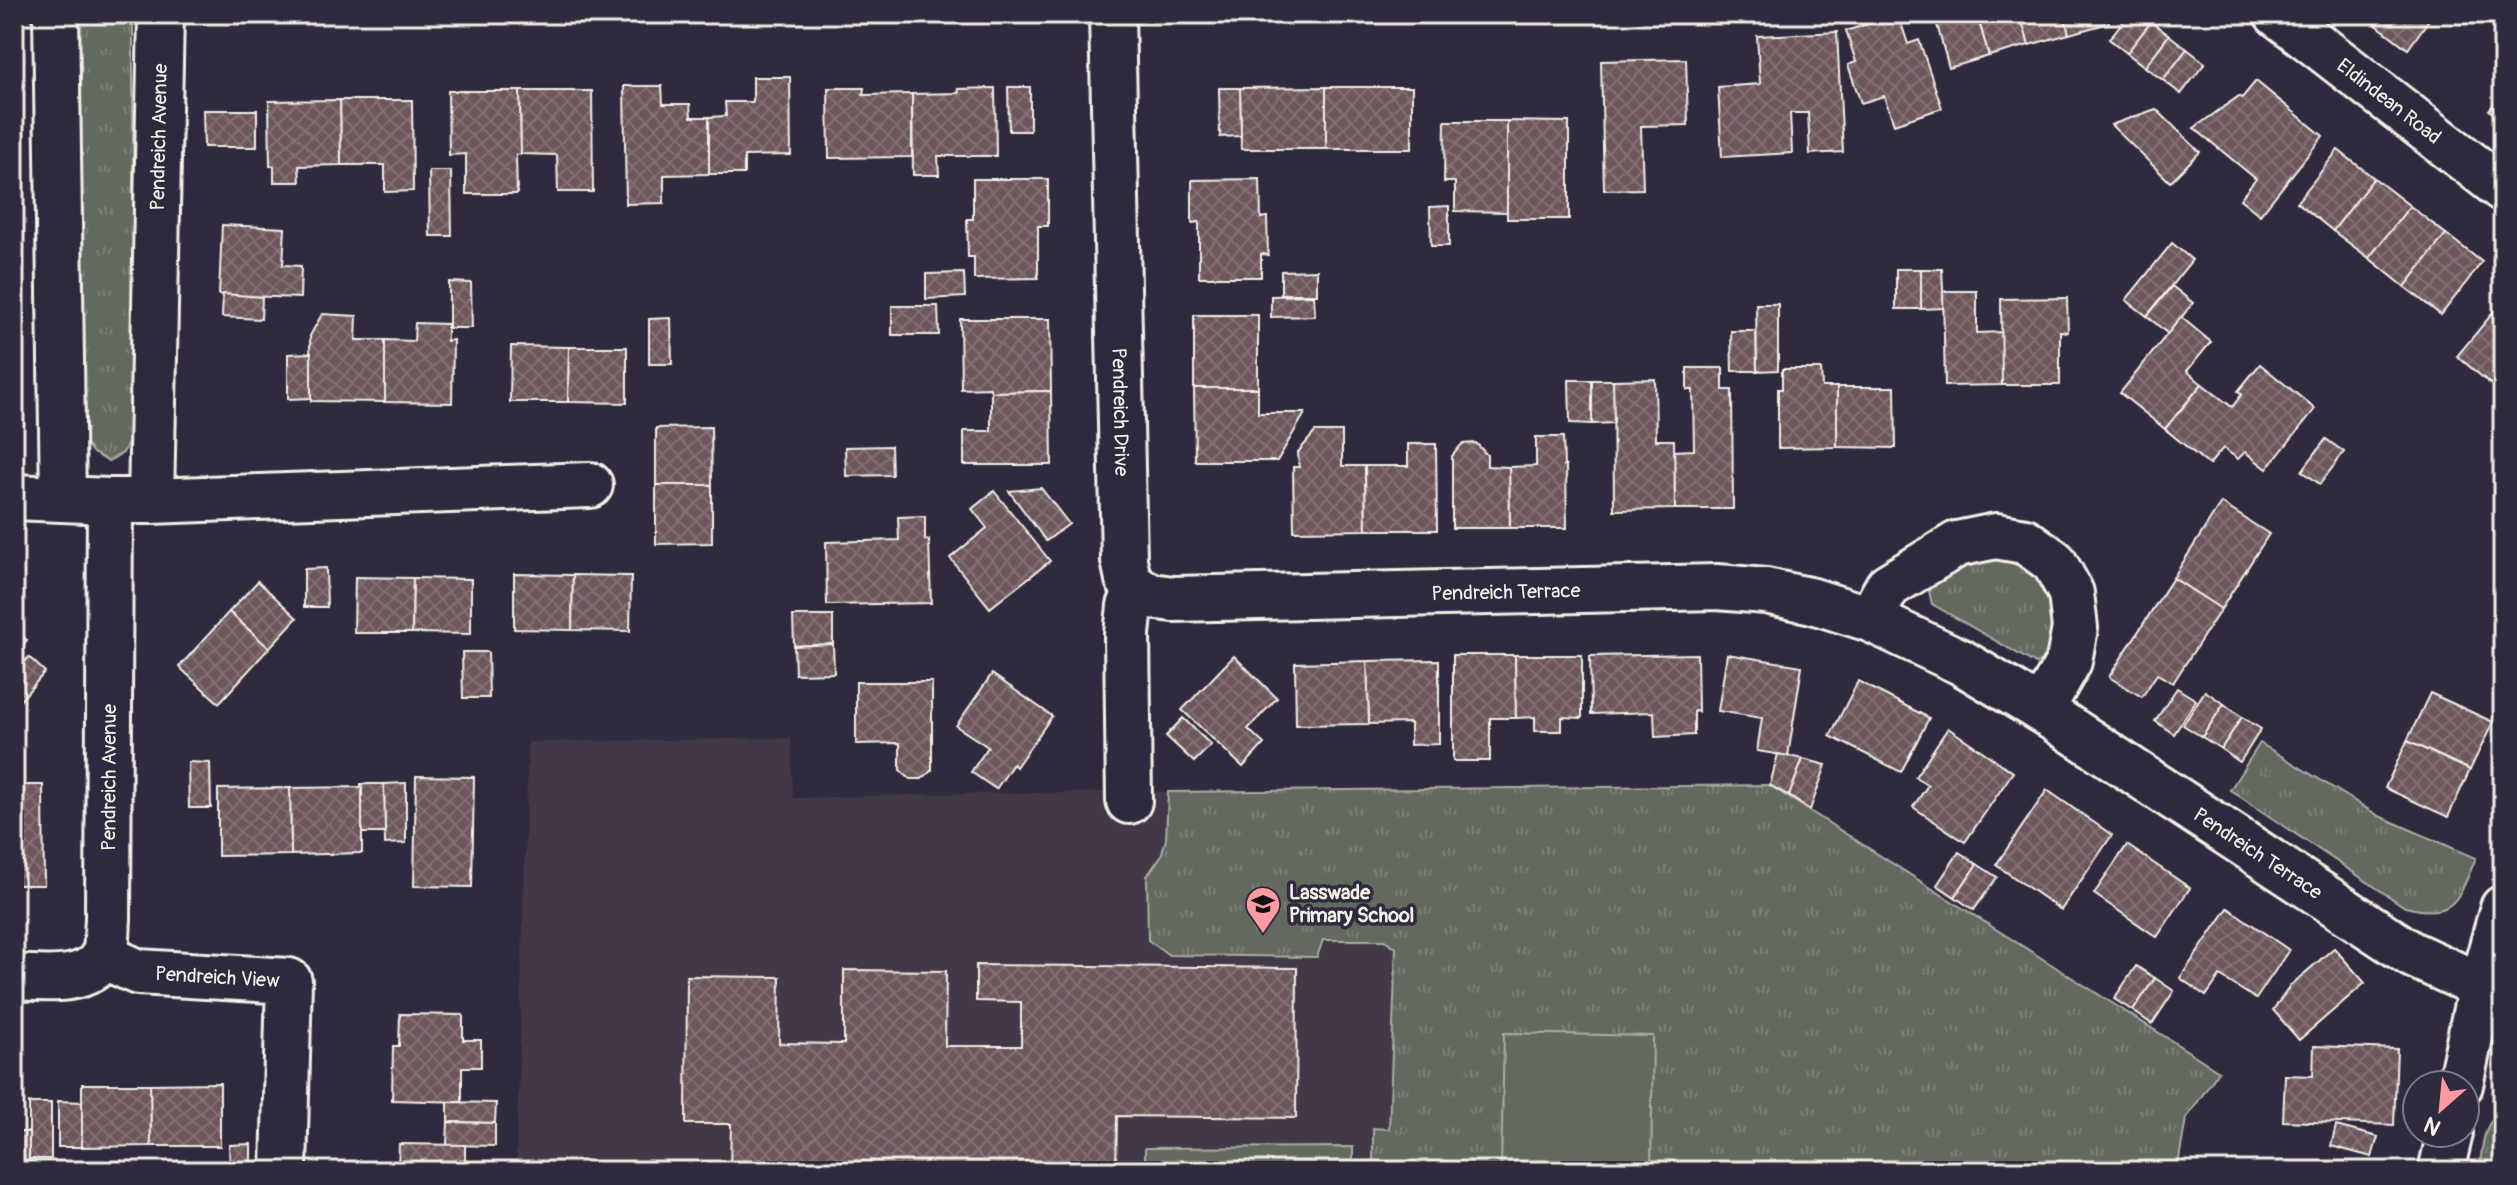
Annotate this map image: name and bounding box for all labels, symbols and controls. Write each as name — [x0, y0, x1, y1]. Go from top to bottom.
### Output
street label: Eldindean Road — [2332, 53, 2447, 149]
street label: Pendreich Avenue — [144, 63, 172, 211]
street label: Pendreich Drive — [1107, 347, 1135, 477]
street label: Pendreich Terrace — [1431, 578, 1581, 606]
street label: Pendreich Avenue — [96, 704, 122, 851]
street label: Pendreich Terrace — [2189, 802, 2327, 905]
place label: Lasswade Primary School — [1289, 880, 1414, 928]
school or university icon: Lasswade Primary School — [1244, 885, 1282, 935]
street label: Pendreich View — [154, 961, 281, 993]
north arrow — [2401, 1069, 2481, 1149]
text: N — [2419, 1110, 2445, 1142]

